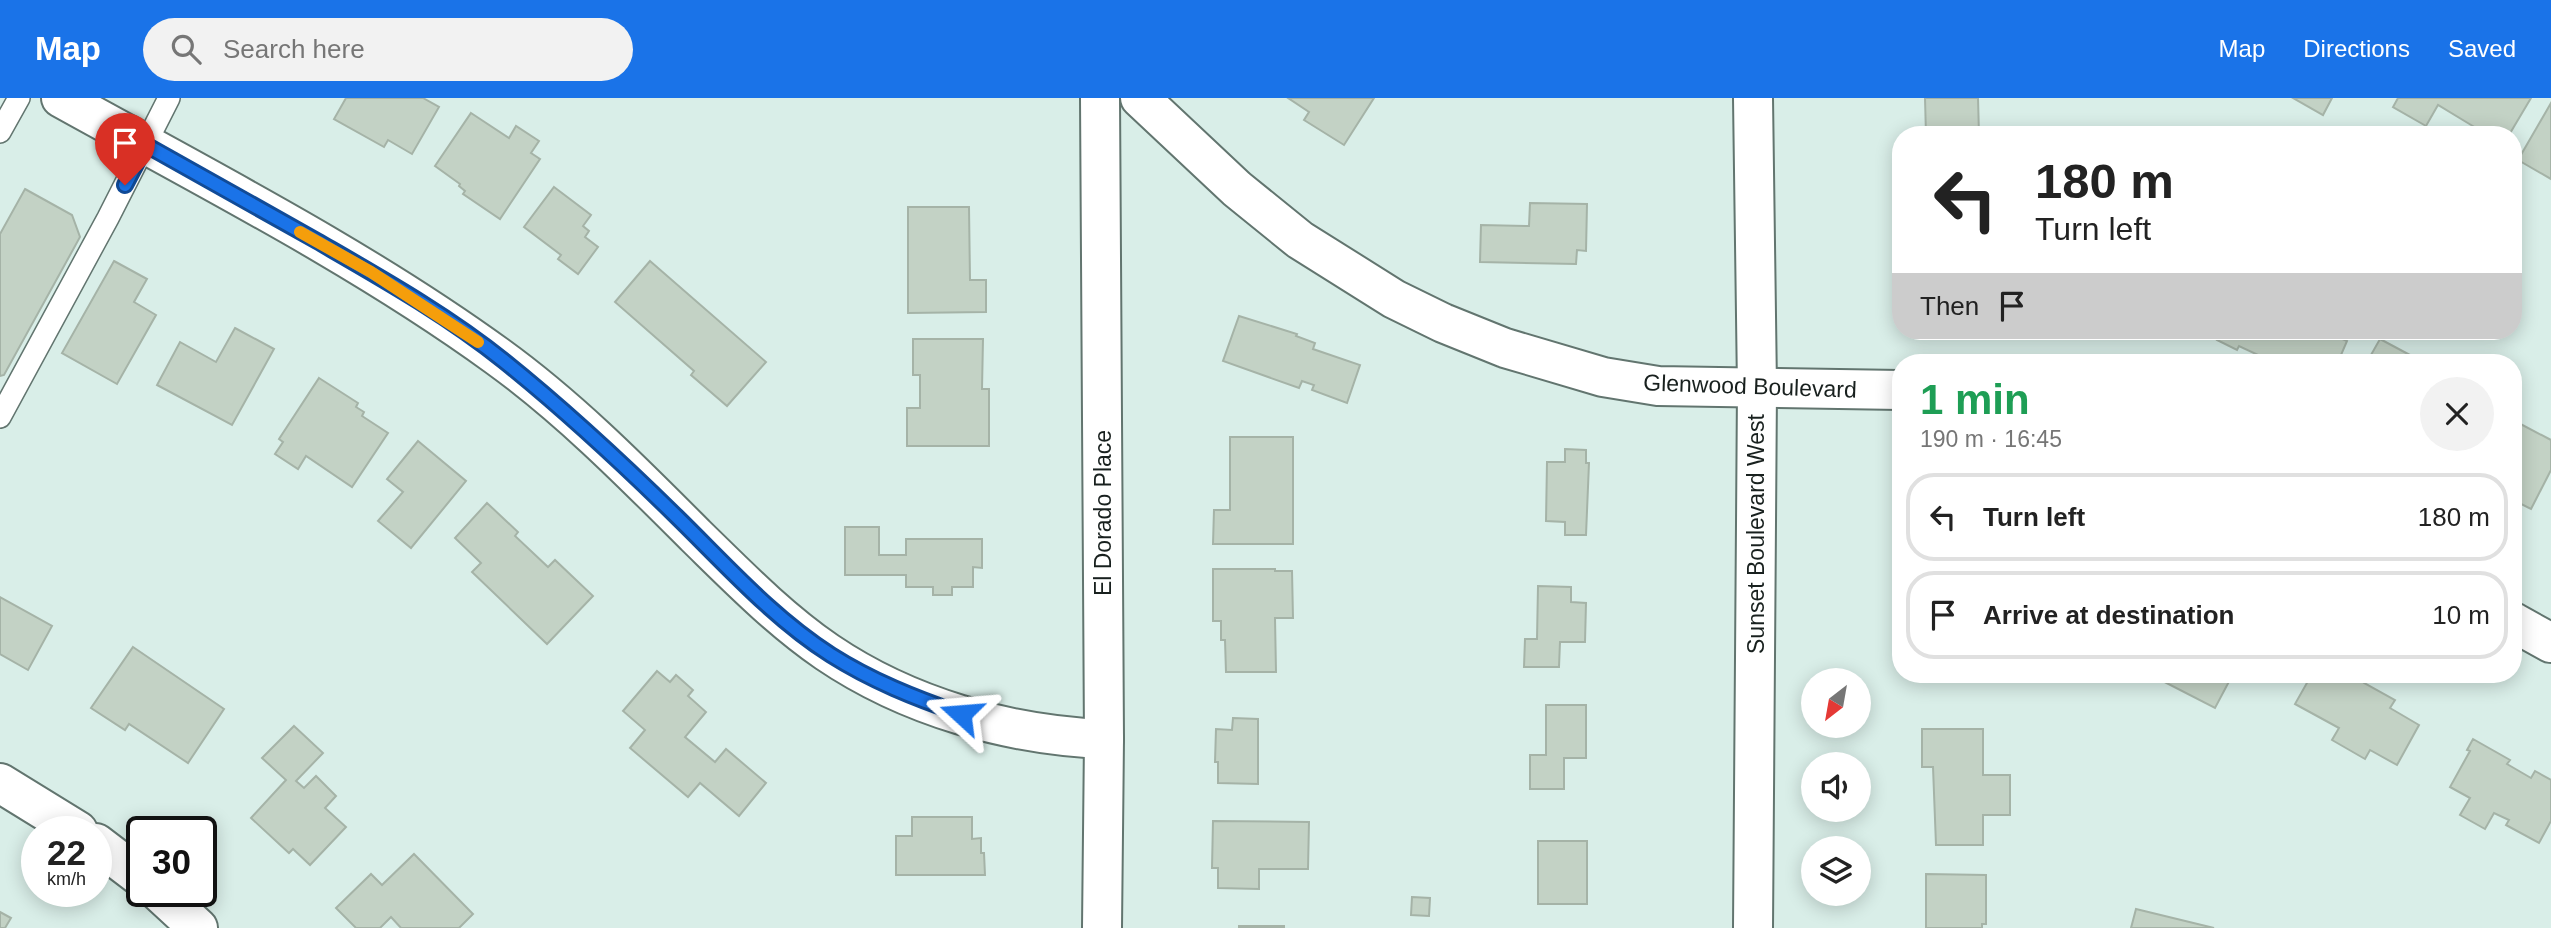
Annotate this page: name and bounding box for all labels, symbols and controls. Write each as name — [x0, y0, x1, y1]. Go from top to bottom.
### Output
search box — [143, 18, 633, 81]
text: Map — [35, 30, 101, 67]
icon: search — [167, 30, 205, 68]
text: Search here — [223, 34, 365, 64]
text: Map — [2219, 35, 2265, 62]
text: Directions — [2303, 35, 2410, 62]
text: Saved — [2448, 35, 2516, 62]
pin — [95, 113, 155, 185]
icon: arrive — [106, 124, 144, 162]
icon: left — [1920, 154, 2011, 245]
text: 180 m — [2035, 154, 2174, 208]
text: Turn left — [2035, 211, 2151, 247]
icon: arrive — [1993, 287, 2031, 325]
text: Then — [1920, 291, 1979, 321]
street label: Glenwood Boulevard — [1643, 369, 1857, 403]
text: 1 min — [1920, 376, 2030, 423]
button: close — [2420, 377, 2494, 451]
street label: Sunset Boulevard West — [1743, 413, 1769, 654]
text: 190 m · 16:45 — [1920, 426, 2062, 452]
street label: El Dorado Place — [1090, 430, 1116, 596]
icon: left — [1924, 498, 1962, 536]
text: Turn left — [1983, 502, 2085, 532]
text: 180 m — [2418, 502, 2490, 532]
icon: arrive — [1924, 596, 1962, 634]
text: Arrive at destination — [1983, 600, 2234, 630]
text: 10 m — [2432, 600, 2490, 630]
north arrow — [1801, 668, 1871, 738]
map controls — [1801, 668, 1871, 906]
position arrow — [924, 677, 998, 751]
button: sound — [1801, 752, 1871, 822]
speed limit sign: 30 — [126, 816, 217, 907]
text: 22 — [47, 833, 86, 872]
button: layers — [1801, 836, 1871, 906]
text: km/h — [47, 869, 86, 889]

